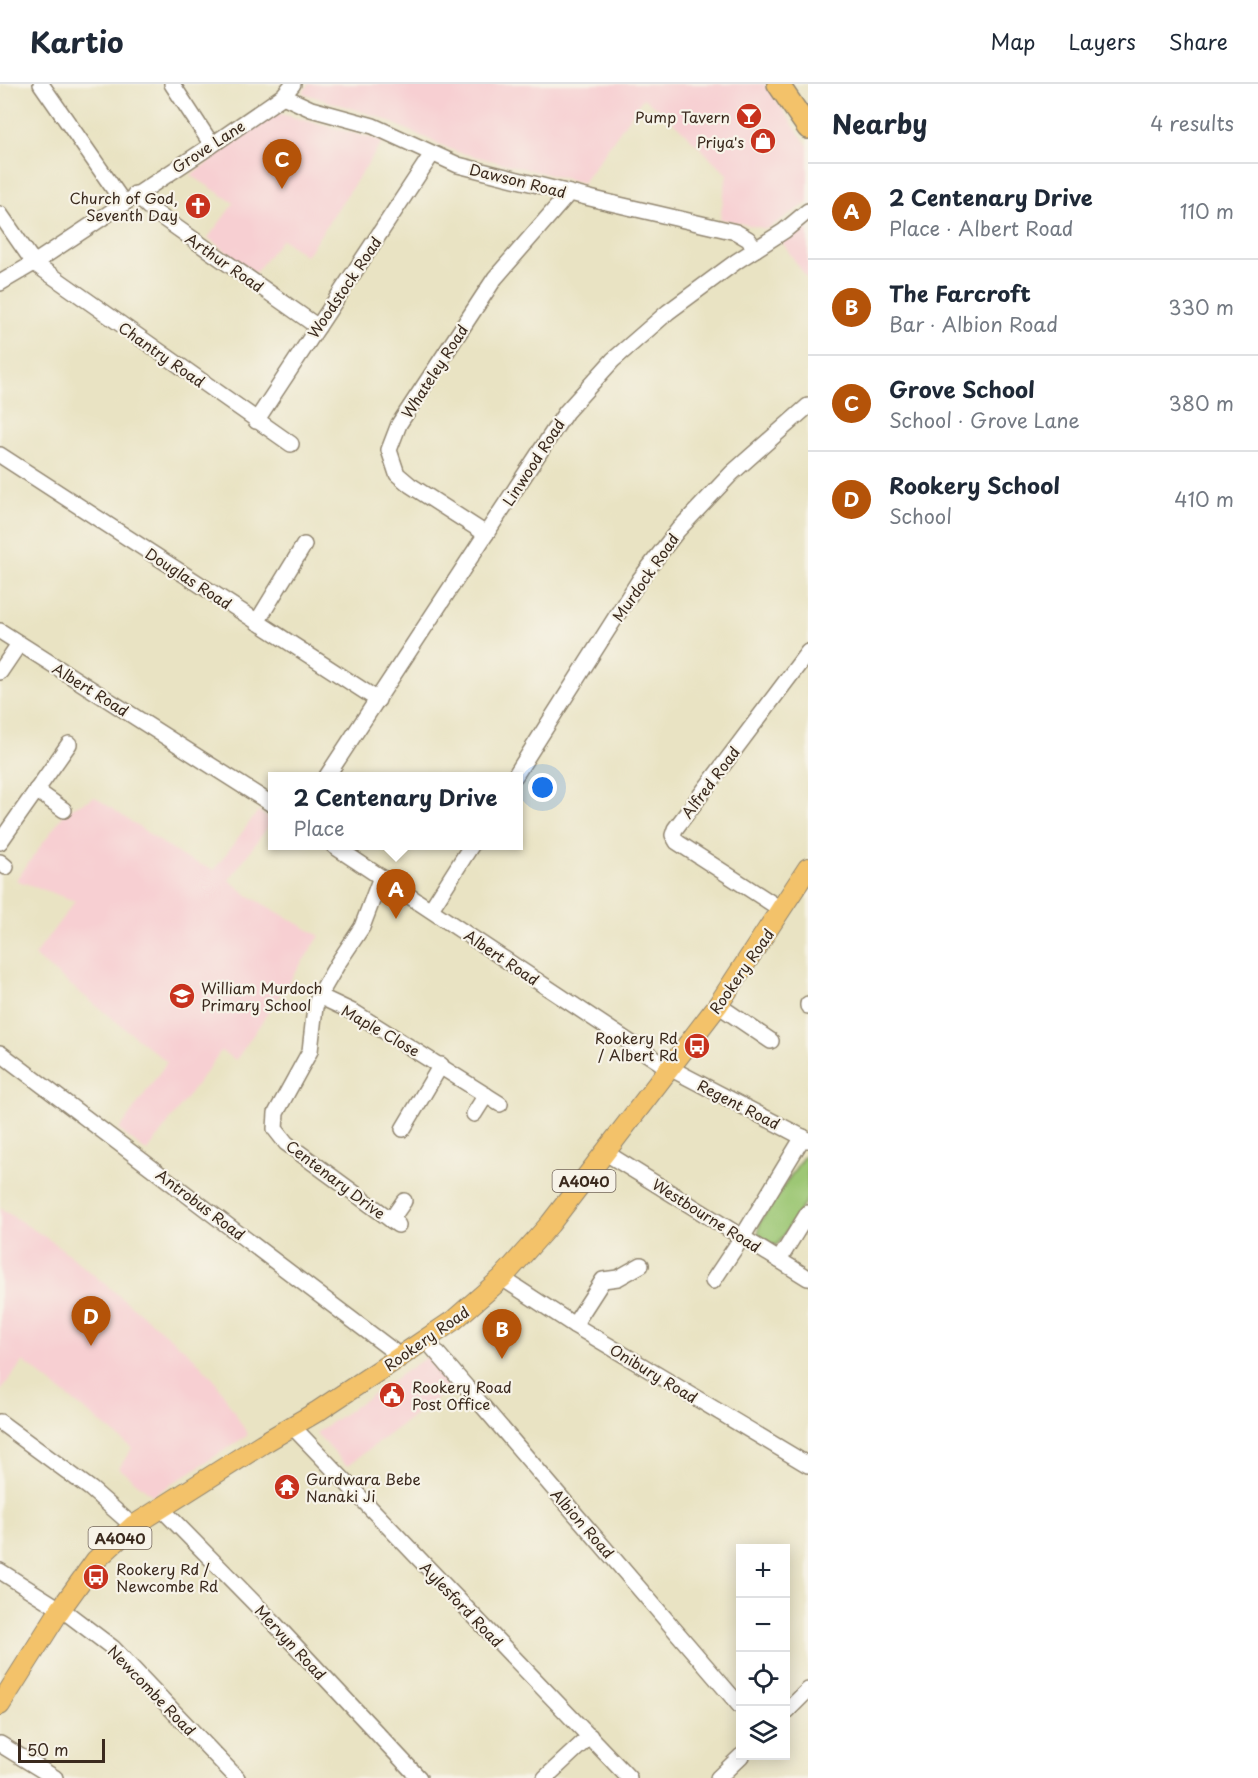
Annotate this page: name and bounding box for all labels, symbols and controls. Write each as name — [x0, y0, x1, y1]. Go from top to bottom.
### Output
text: Kartio — [30, 20, 124, 63]
text: Map — [991, 25, 1035, 57]
text: Layers — [1068, 25, 1136, 57]
text: Share — [1169, 25, 1228, 57]
bar icon: Pump Tavern — [734, 101, 764, 131]
text: Nearby — [832, 104, 927, 143]
place label: Pump Tavern — [635, 105, 730, 128]
text: 4 results — [1150, 108, 1234, 138]
street label: Grove Lane — [167, 114, 249, 178]
shop icon: Priya's — [748, 126, 778, 156]
place label: Priya's — [697, 130, 744, 153]
pin: C — [262, 140, 302, 189]
street label: Dawson Road — [467, 157, 569, 203]
text: 2 Centenary Drive — [889, 180, 1093, 213]
place label: Church of God, Seventh Day — [69, 186, 178, 226]
church icon: Church of God, Seventh Day — [183, 191, 213, 221]
text: A — [844, 196, 859, 226]
text: 110 m — [1180, 196, 1234, 226]
text: Place · Albert Road — [889, 213, 1074, 243]
street label: Arthur Road — [181, 227, 269, 297]
street label: Woodstock Road — [301, 232, 387, 342]
text: The Farcroft — [889, 276, 1031, 309]
text: B — [845, 292, 858, 322]
text: 330 m — [1168, 292, 1234, 322]
text: Bar · Albion Road — [889, 309, 1058, 339]
street label: Chantry Road — [114, 316, 210, 392]
street label: Whateley Road — [395, 320, 473, 422]
text: Grove School — [889, 372, 1035, 405]
text: C — [844, 388, 859, 418]
text: 380 m — [1168, 388, 1234, 418]
text: School · Grove Lane — [889, 405, 1080, 435]
street label: Linwood Road — [496, 414, 570, 510]
text: Rookery School — [889, 468, 1060, 501]
text: D — [844, 484, 859, 514]
text: 410 m — [1174, 484, 1234, 514]
text: School — [889, 501, 952, 531]
street label: Murdock Road — [606, 528, 684, 626]
street label: Douglas Road — [141, 541, 237, 615]
street label: Albert Road — [48, 656, 134, 722]
street label: Alfred Road — [675, 741, 745, 823]
popup — [268, 772, 523, 850]
your location — [528, 773, 557, 802]
text: 2 Centenary Drive — [294, 780, 497, 813]
text: Place — [294, 813, 345, 843]
pin: A — [376, 870, 416, 919]
street label: Albert Road — [460, 923, 544, 991]
street label: Rookery Road — [703, 924, 779, 1018]
place label: William Murdoch Primary School — [201, 976, 323, 1016]
school or university icon: William Murdoch Primary School — [167, 981, 197, 1011]
street label: Maple Close — [338, 998, 424, 1062]
place label: Rookery Rd / Albert Rd — [595, 1026, 678, 1066]
bus stop icon: Rookery Rd / Albert Rd — [682, 1031, 712, 1061]
street label: Regent Road — [694, 1073, 784, 1135]
street label: Centenary Drive — [281, 1134, 391, 1224]
street label: Antrobus Road — [152, 1163, 250, 1245]
road number: A4040 — [552, 1170, 616, 1192]
street label: Westbourne Road — [648, 1172, 766, 1258]
pin: D — [72, 1296, 110, 1346]
street label: Rookery Road — [379, 1300, 473, 1376]
pin: B — [482, 1310, 522, 1359]
street label: Onibury Road — [606, 1338, 702, 1408]
place label: Rookery Road Post Office — [412, 1375, 512, 1415]
public building icon: Rookery Road Post Office — [377, 1380, 407, 1410]
place label: Gurdwara Bebe Nanaki Ji — [306, 1467, 421, 1507]
temple icon: Gurdwara Bebe Nanaki Ji — [272, 1472, 302, 1502]
street label: Albion Road — [546, 1483, 620, 1563]
road number: A4040 — [88, 1527, 152, 1549]
map controls — [736, 1544, 790, 1760]
button: + — [736, 1544, 790, 1598]
street label: Aylesford Road — [415, 1556, 509, 1652]
place label: Rookery Rd / Newcombe Rd — [116, 1557, 218, 1597]
bus stop icon: Rookery Rd / Newcombe Rd — [81, 1562, 111, 1592]
button: − — [736, 1598, 790, 1652]
street label: Mervyn Road — [250, 1599, 332, 1685]
street label: Newcombe Road — [103, 1639, 201, 1741]
button: locate — [736, 1652, 790, 1706]
button: layers — [736, 1706, 790, 1760]
scale bar — [18, 1736, 105, 1764]
text: 50 m — [27, 1737, 68, 1761]

